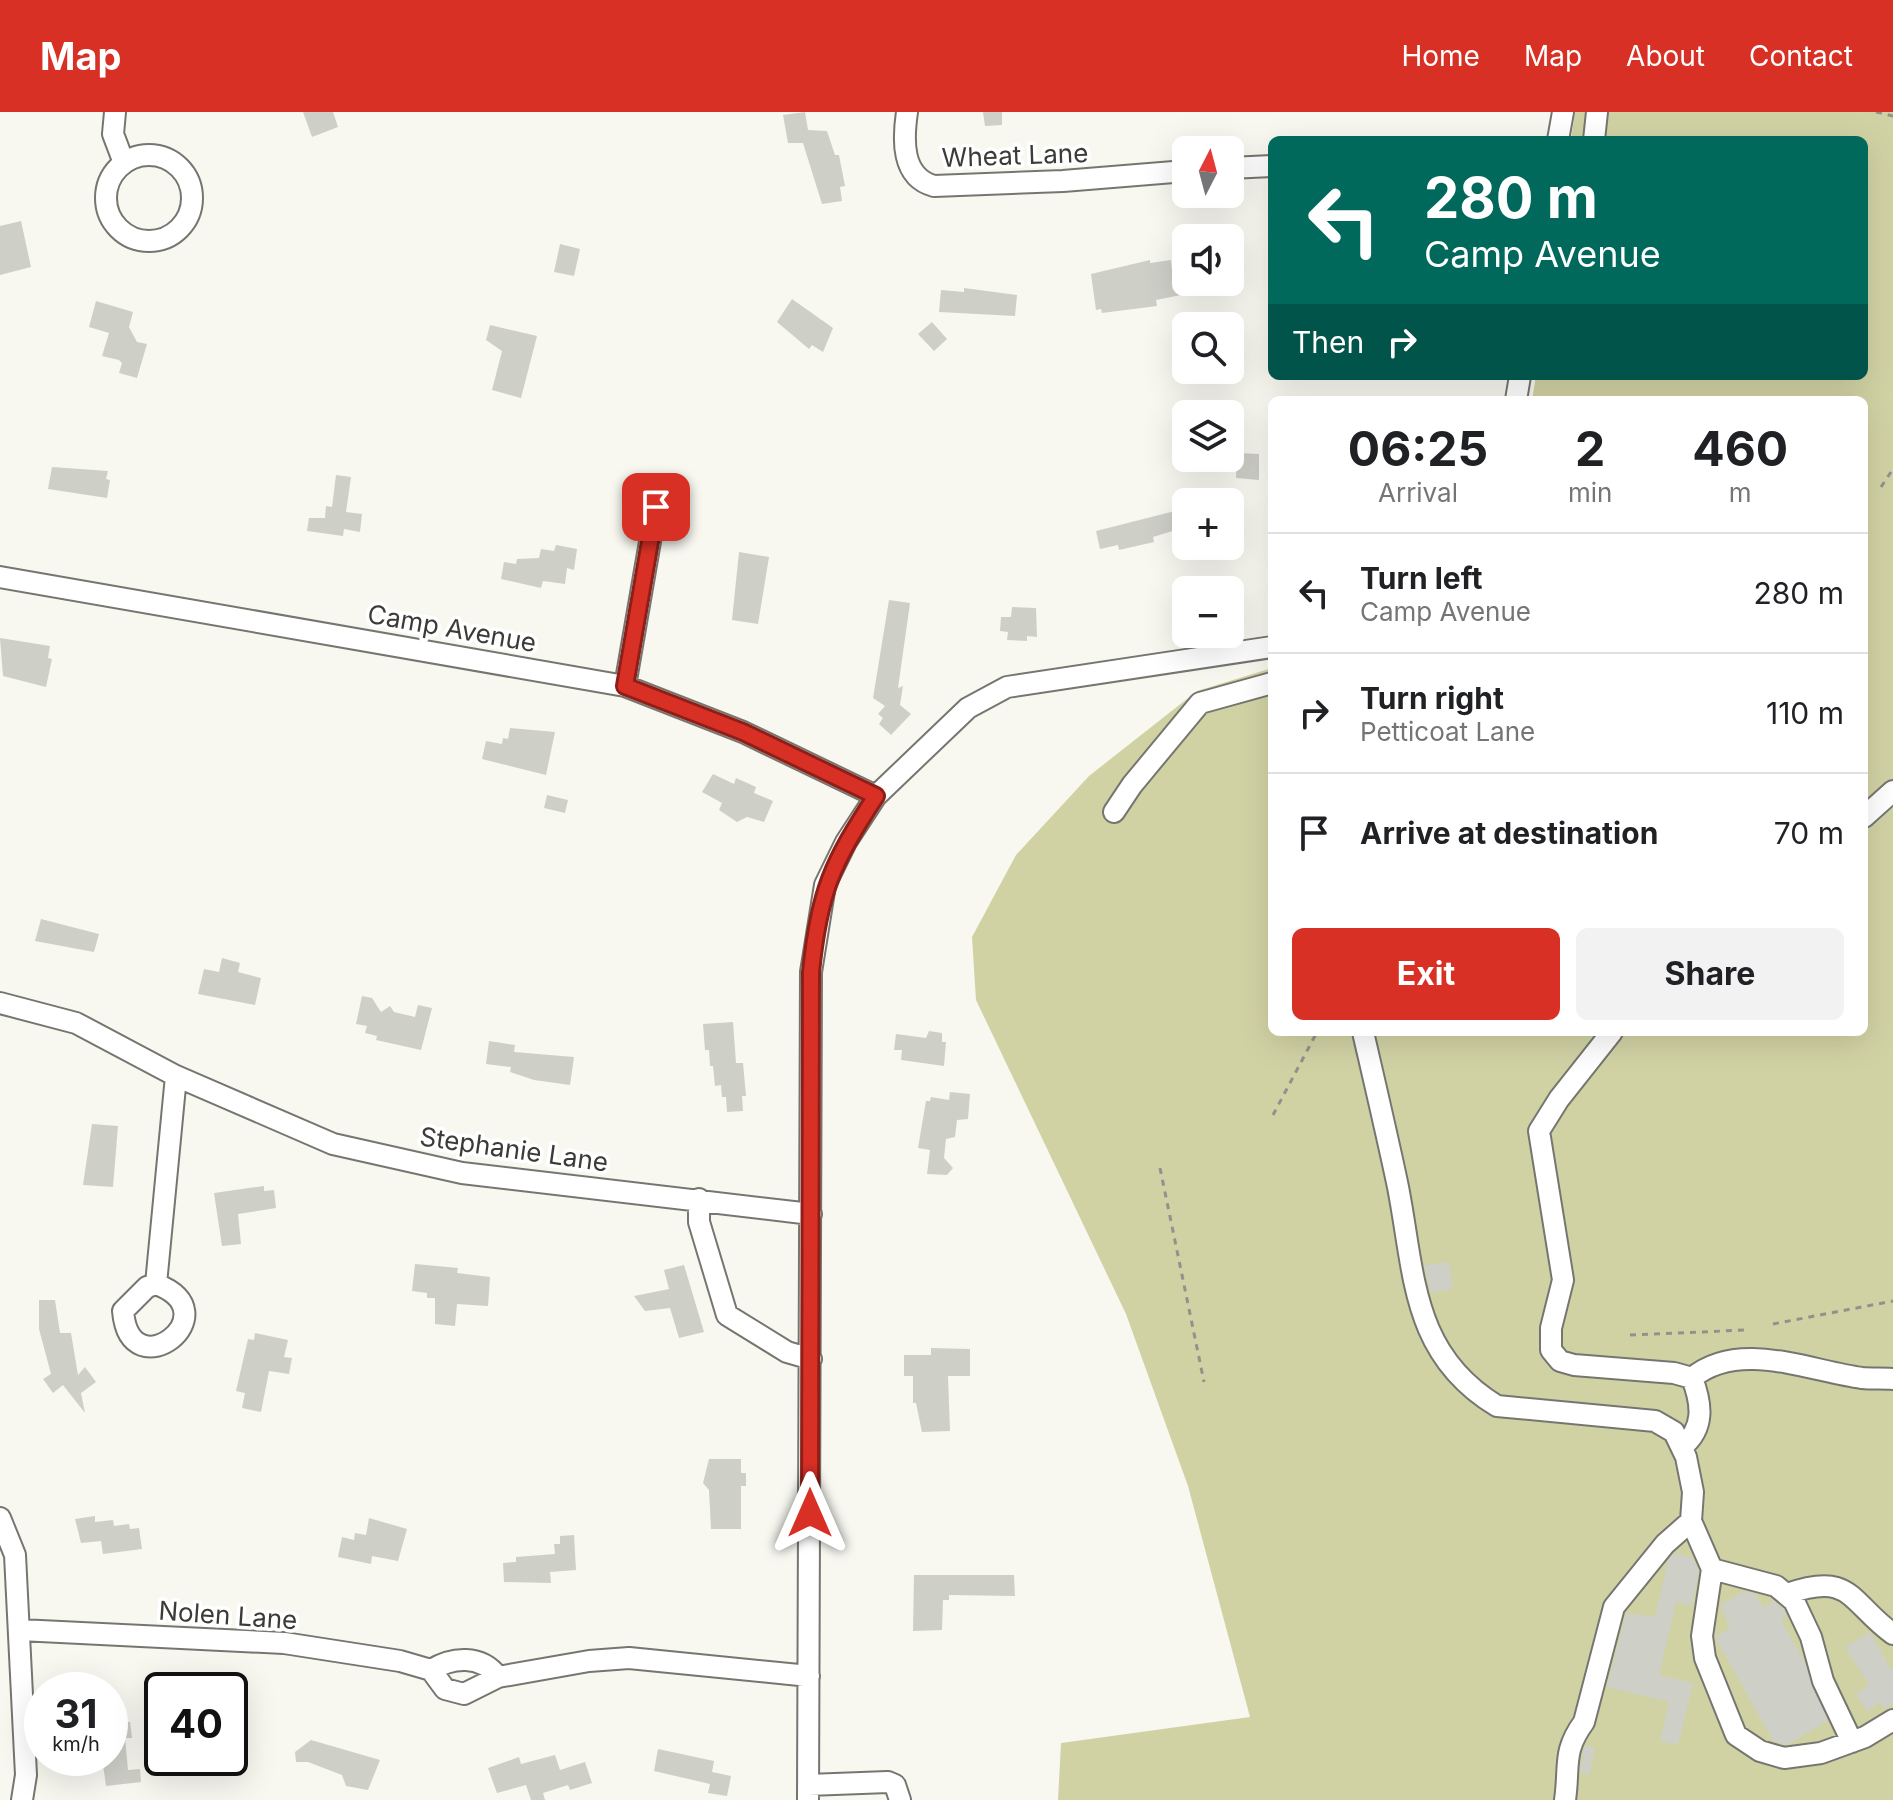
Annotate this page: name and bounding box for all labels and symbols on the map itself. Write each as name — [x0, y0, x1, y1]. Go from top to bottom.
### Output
north arrow — [1172, 136, 1244, 208]
street label: Wheat Lane — [941, 137, 1089, 173]
pin — [622, 473, 690, 541]
street label: Camp Avenue — [365, 598, 539, 658]
street label: Stephanie Lane — [418, 1120, 610, 1178]
position arrow — [768, 1471, 852, 1555]
street label: Nolen Lane — [158, 1595, 298, 1635]
speed limit sign: 40 — [144, 1672, 248, 1776]

